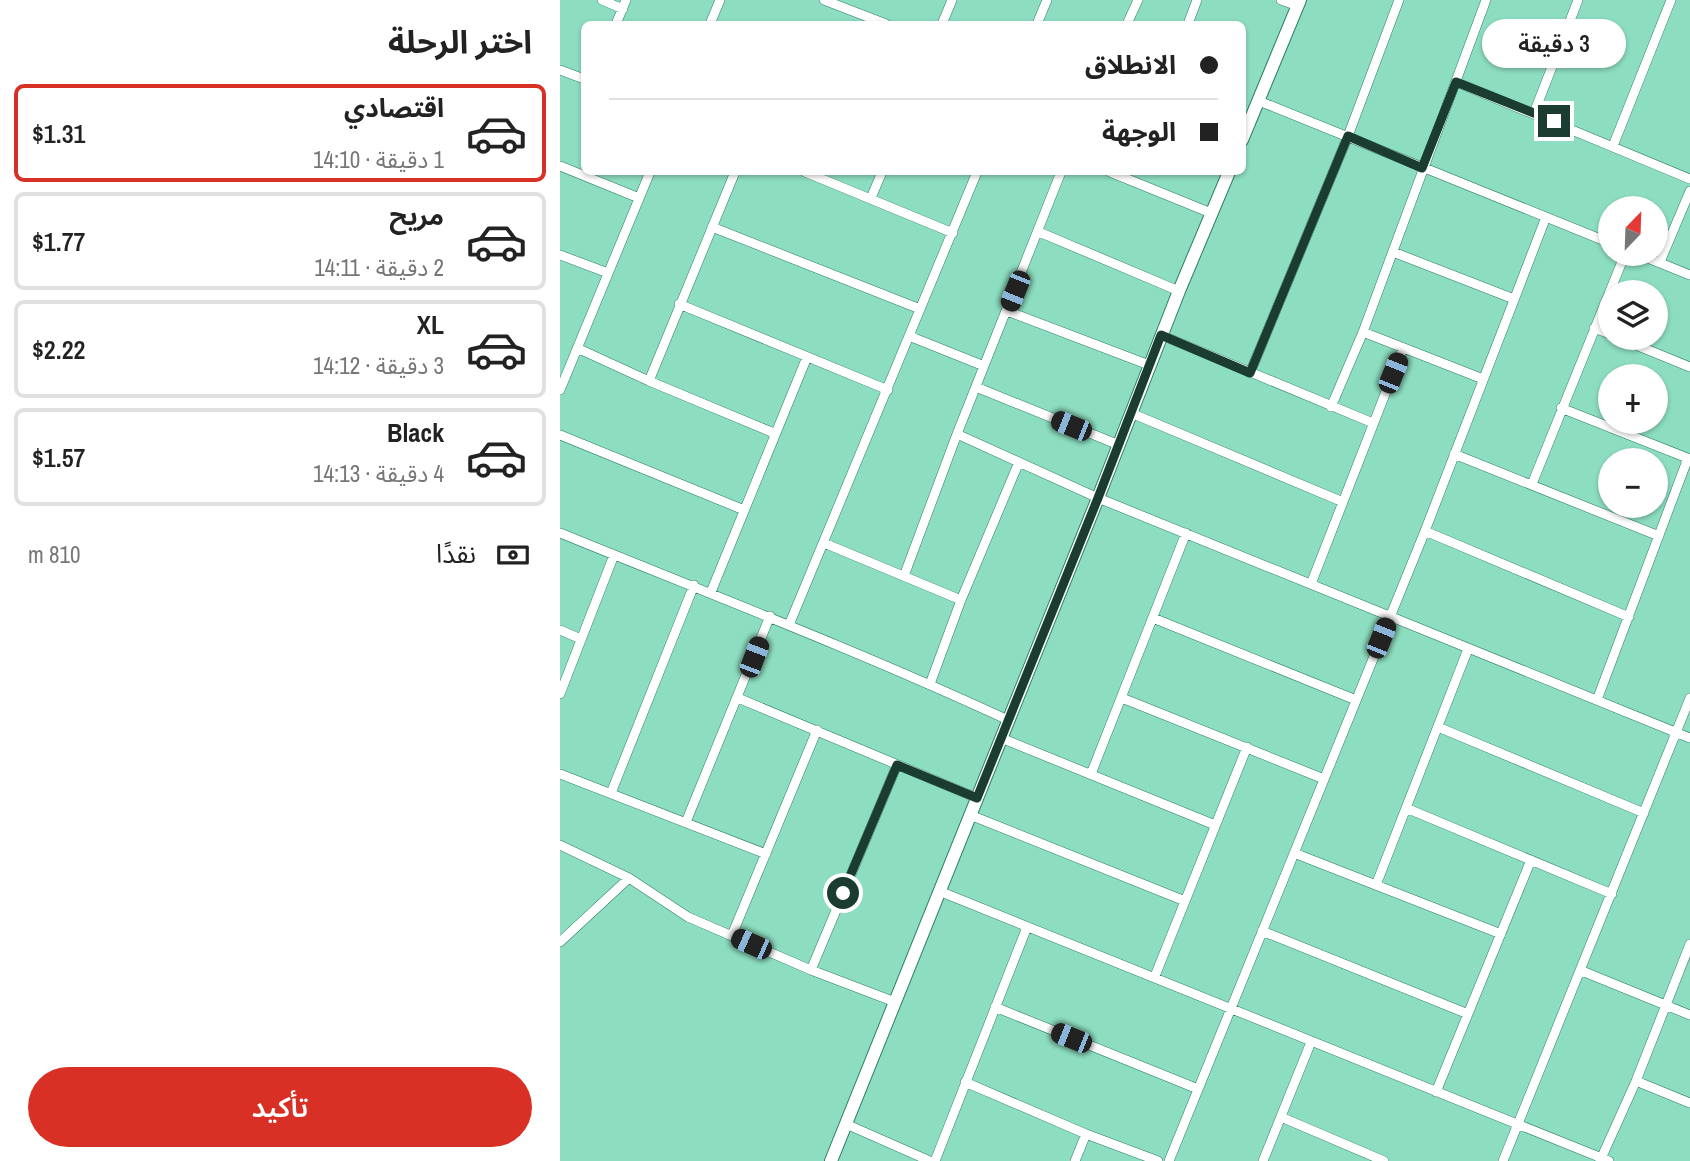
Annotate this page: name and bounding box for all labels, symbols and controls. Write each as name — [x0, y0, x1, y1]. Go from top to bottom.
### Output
callout: 3 دقيقة — [1482, 19, 1626, 68]
text: اختر الرحلة — [388, 20, 532, 63]
text: 3 دقيقة — [1518, 28, 1590, 59]
text: الانطلاق — [1085, 47, 1176, 82]
text: اقتصادي — [344, 90, 444, 125]
icon: car — [465, 102, 528, 165]
route end — [1538, 105, 1570, 137]
text: الوجهة — [1102, 114, 1176, 149]
text: $1.31 — [32, 116, 85, 151]
text: 1 دقيقة · 14:10 — [313, 144, 444, 175]
north arrow — [1598, 196, 1668, 266]
map controls — [1598, 196, 1668, 518]
text: مريح — [389, 198, 444, 233]
icon: car — [465, 210, 528, 273]
text: $1.77 — [32, 224, 85, 259]
text: 2 دقيقة · 14:11 — [314, 252, 444, 283]
car — [998, 268, 1033, 314]
button: layers — [1598, 280, 1668, 350]
text: XL — [417, 307, 444, 342]
icon: car — [465, 318, 528, 381]
text: $2.22 — [32, 332, 85, 367]
text: 3 دقيقة · 14:12 — [313, 350, 444, 381]
car — [1376, 350, 1411, 396]
button: + — [1598, 364, 1668, 434]
car — [1048, 408, 1095, 444]
text: Black — [387, 415, 444, 450]
icon: car — [465, 426, 528, 489]
text: $1.57 — [32, 440, 85, 475]
button: − — [1598, 448, 1668, 518]
text: 4 دقيقة · 14:13 — [313, 458, 444, 489]
text: نقدًا — [436, 536, 476, 571]
icon: cash — [494, 536, 532, 574]
text: 810 m — [28, 539, 80, 570]
car — [1364, 615, 1399, 661]
car — [737, 634, 772, 680]
route start — [827, 877, 859, 909]
car — [728, 926, 775, 962]
car — [1048, 1020, 1095, 1056]
button: تأكيد — [28, 1067, 532, 1147]

